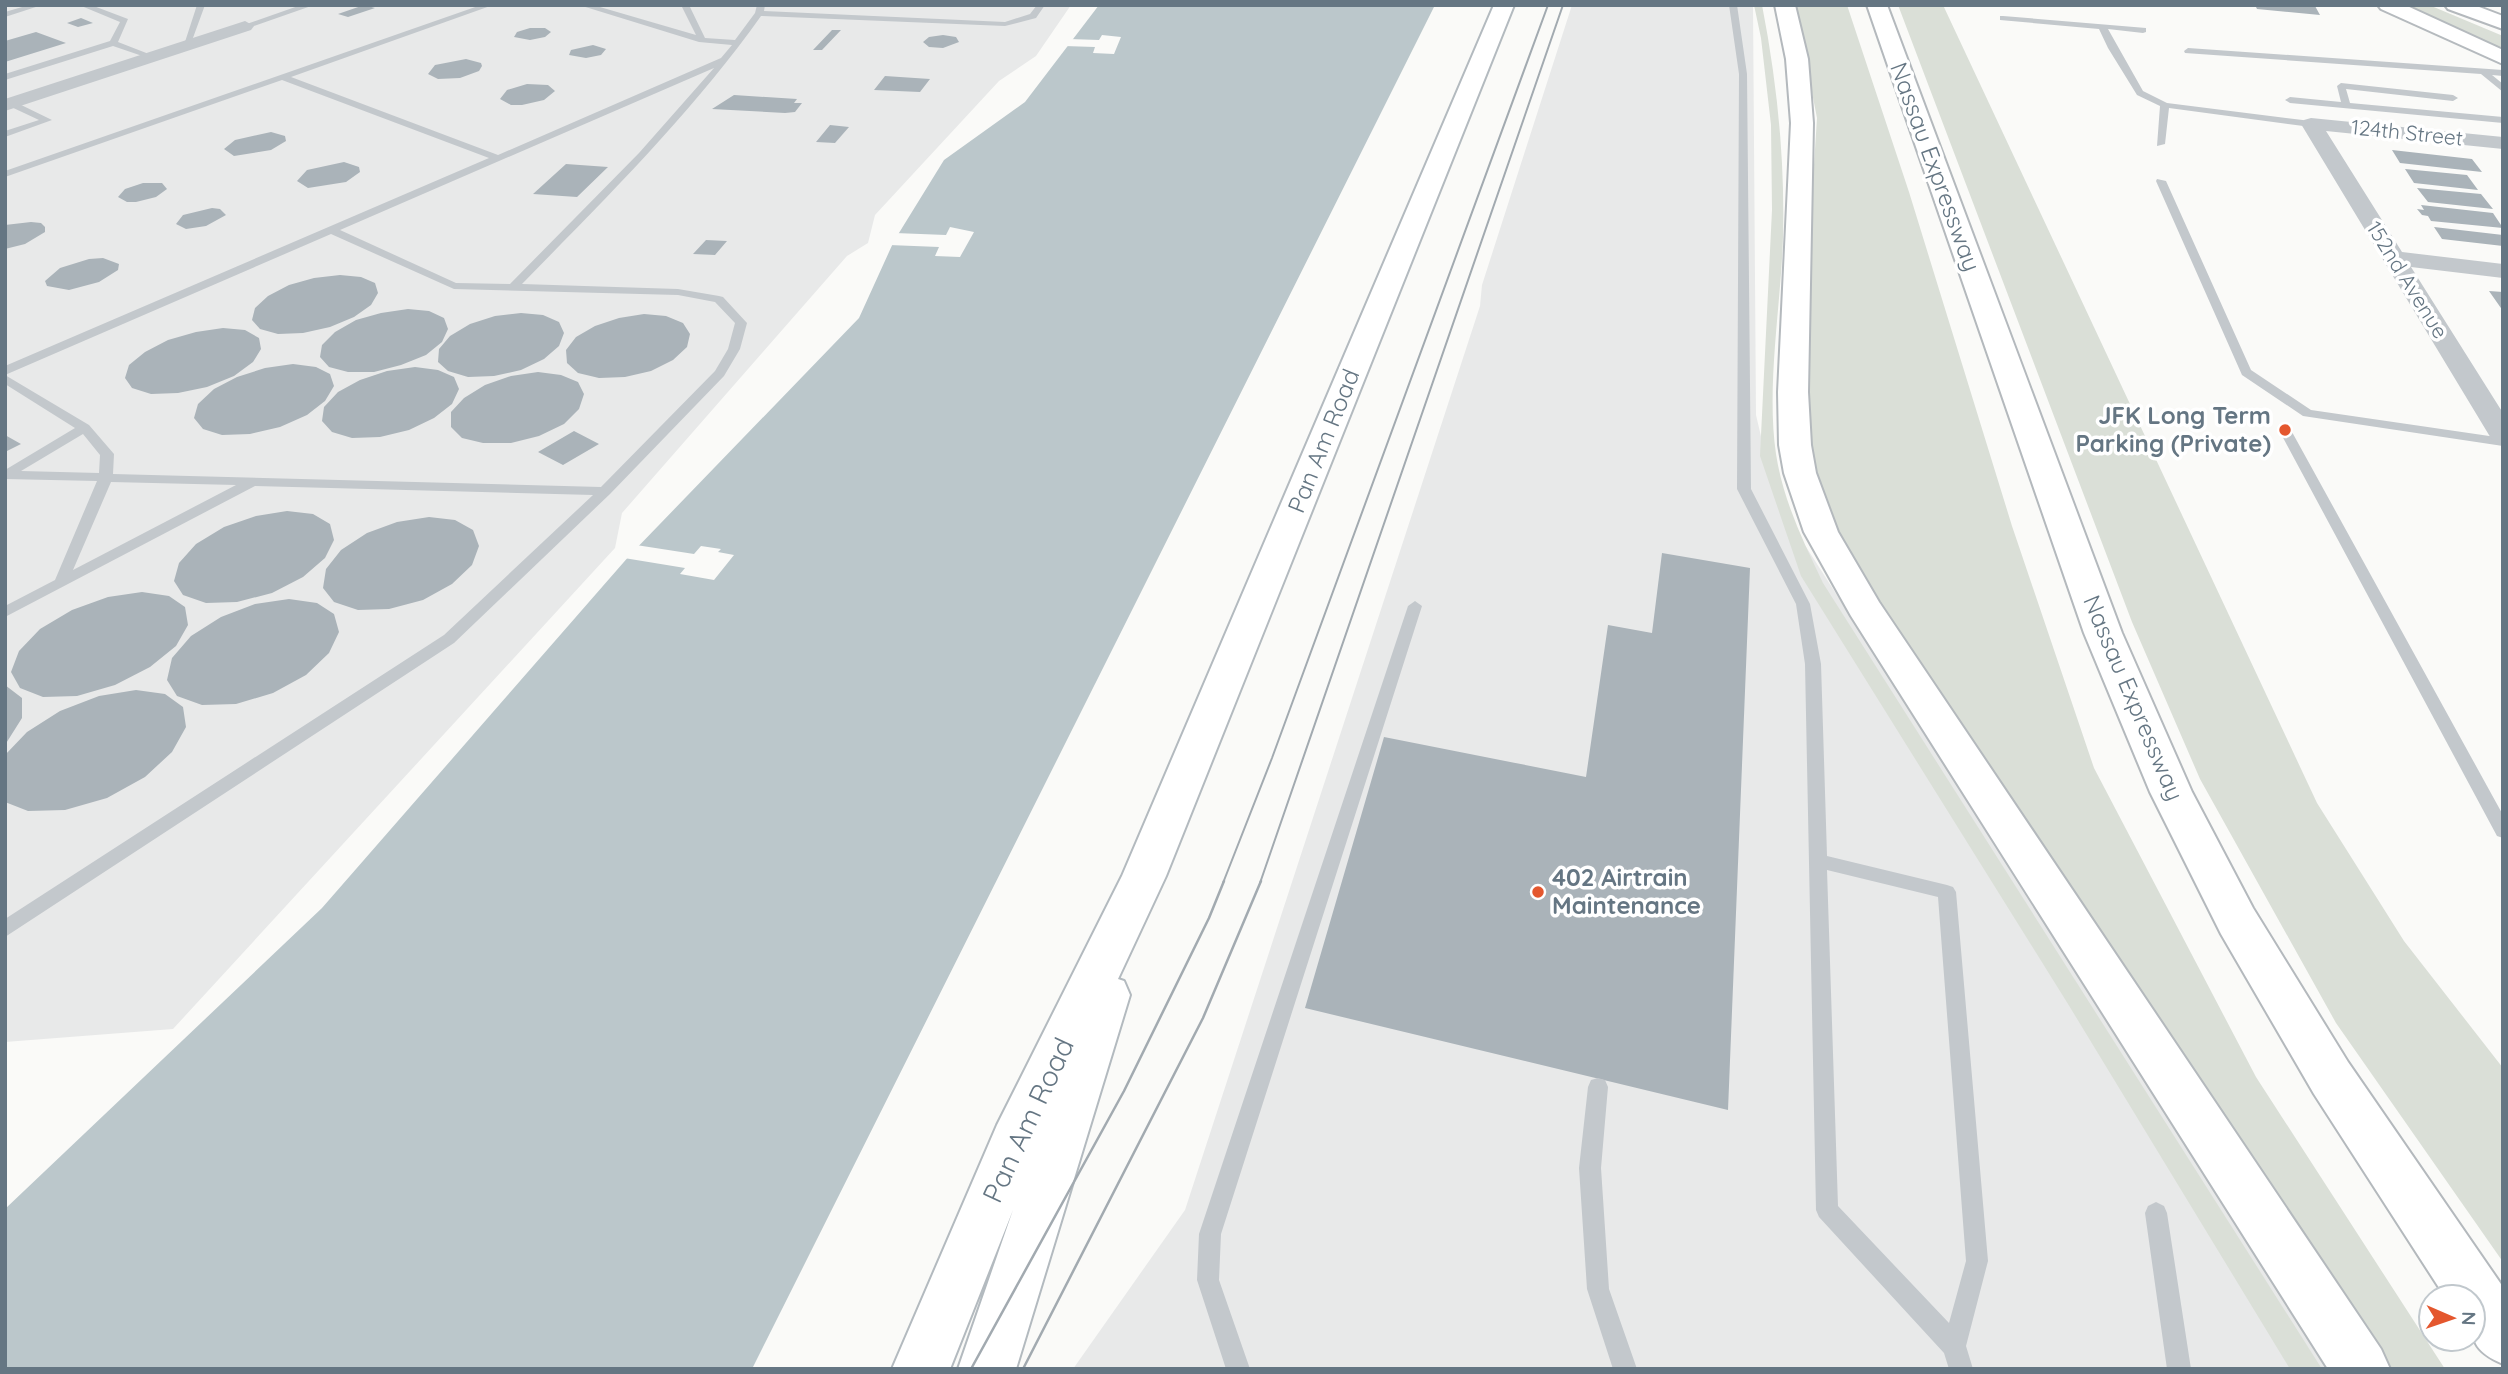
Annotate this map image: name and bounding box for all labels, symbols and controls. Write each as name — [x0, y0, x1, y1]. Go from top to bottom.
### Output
street label: Nassau Expressway — [1884, 58, 1988, 275]
street label: 124th Street — [2350, 113, 2464, 151]
street label: 152nd Avenue — [2362, 216, 2454, 343]
street label: Pan Am Road — [1281, 364, 1366, 517]
place label: JFK Long Term Parking (Private) — [2075, 400, 2271, 458]
marker: JFK Long Term Parking (Private) — [2277, 422, 2293, 438]
street label: Nassau Expressway — [2077, 590, 2191, 805]
place label: 402 Airtrain Maintenance — [1552, 862, 1701, 920]
marker: 402 Airtrain Maintenance — [1530, 884, 1546, 900]
street label: Pan Am Road — [974, 1032, 1081, 1208]
north arrow — [2417, 1283, 2487, 1353]
text: N — [2457, 1311, 2481, 1326]

